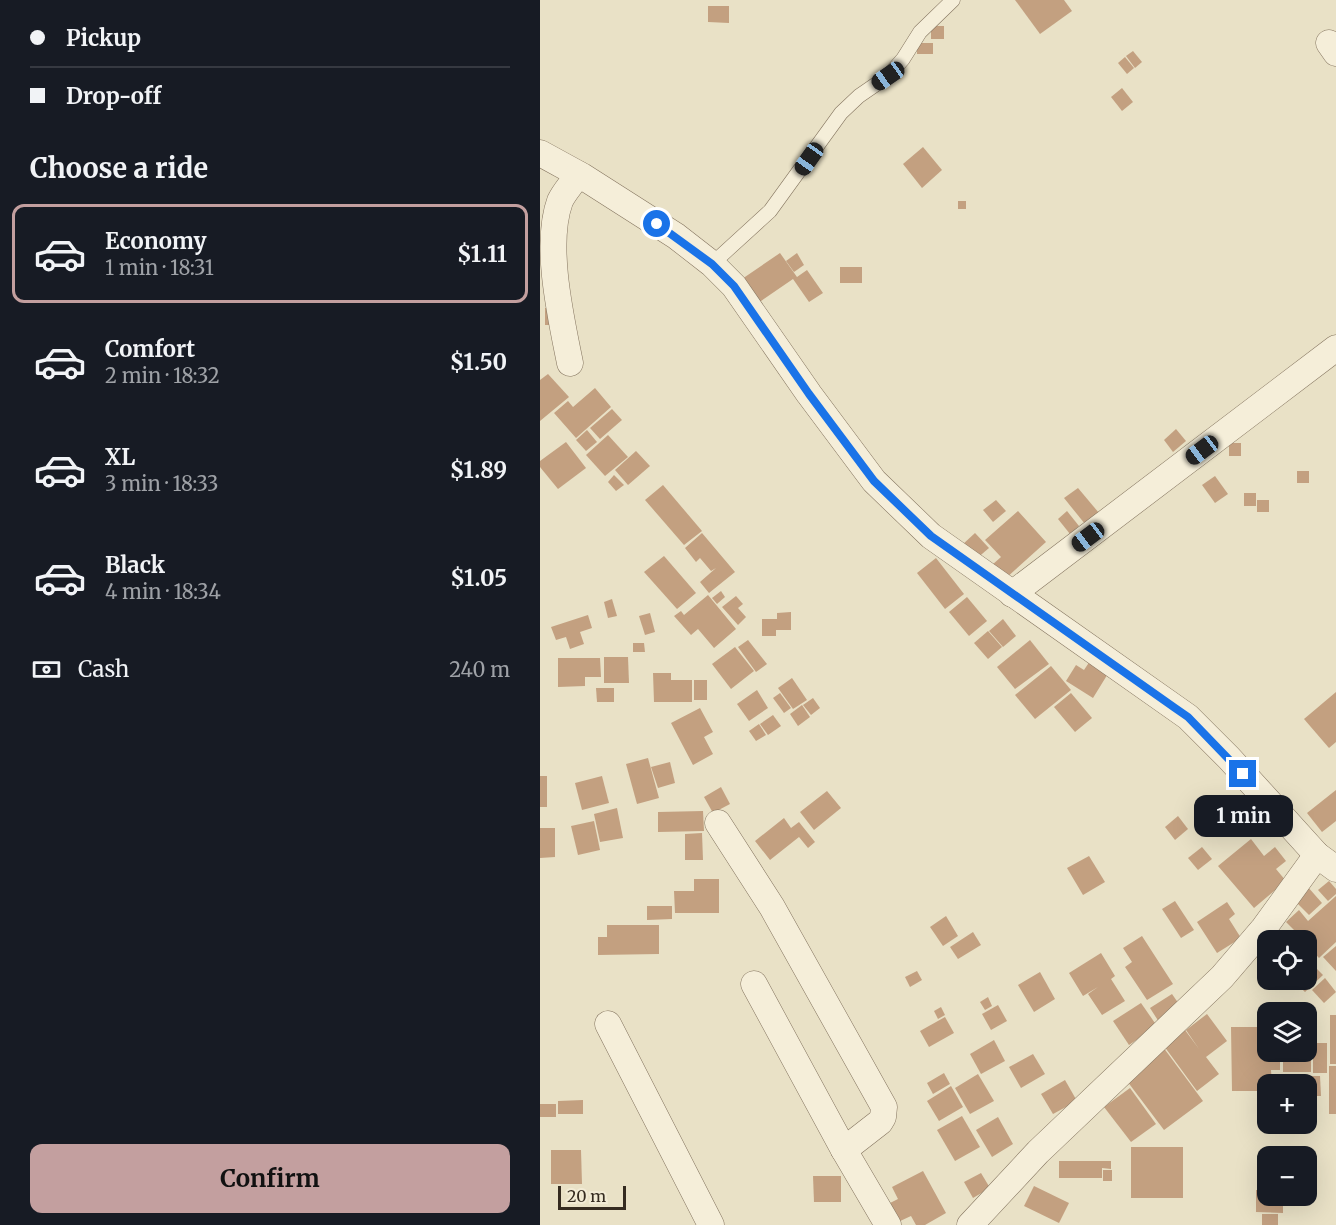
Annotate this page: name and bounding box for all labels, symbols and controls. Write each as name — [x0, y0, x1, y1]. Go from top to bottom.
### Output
text: Pickup — [66, 24, 141, 52]
car — [868, 58, 908, 94]
text: Drop-off — [66, 82, 161, 110]
car — [791, 139, 827, 179]
text: Choose a ride — [30, 151, 208, 185]
route start — [643, 210, 670, 237]
icon: car — [33, 227, 87, 281]
text: Economy — [105, 227, 206, 255]
text: $1.11 — [457, 240, 507, 268]
text: 1 min · 18:31 — [105, 255, 214, 280]
icon: car — [33, 335, 87, 389]
text: Comfort — [105, 335, 195, 363]
text: $1.50 — [450, 348, 507, 376]
text: 2 min · 18:32 — [105, 363, 220, 388]
car — [1182, 432, 1222, 468]
icon: car — [33, 443, 87, 497]
text: XL — [105, 443, 135, 471]
text: $1.89 — [450, 456, 507, 484]
text: 3 min · 18:33 — [105, 471, 218, 496]
car — [1068, 519, 1108, 555]
icon: car — [33, 551, 87, 605]
text: Black — [105, 551, 165, 579]
text: $1.05 — [450, 564, 507, 592]
text: 4 min · 18:34 — [105, 579, 221, 604]
icon: cash — [30, 653, 63, 686]
text: Cash — [78, 655, 129, 683]
text: 240 m — [449, 657, 510, 682]
route end — [1229, 760, 1256, 787]
callout: 1 min — [1194, 795, 1292, 837]
text: 1 min — [1216, 803, 1271, 828]
map controls — [1257, 930, 1317, 1206]
button: locate — [1257, 930, 1317, 990]
button: layers — [1257, 1002, 1317, 1062]
button: + — [1257, 1074, 1317, 1134]
button: Confirm — [30, 1144, 510, 1213]
button: − — [1257, 1146, 1317, 1206]
scale bar — [558, 1183, 626, 1210]
text: 20 m — [567, 1186, 606, 1206]

